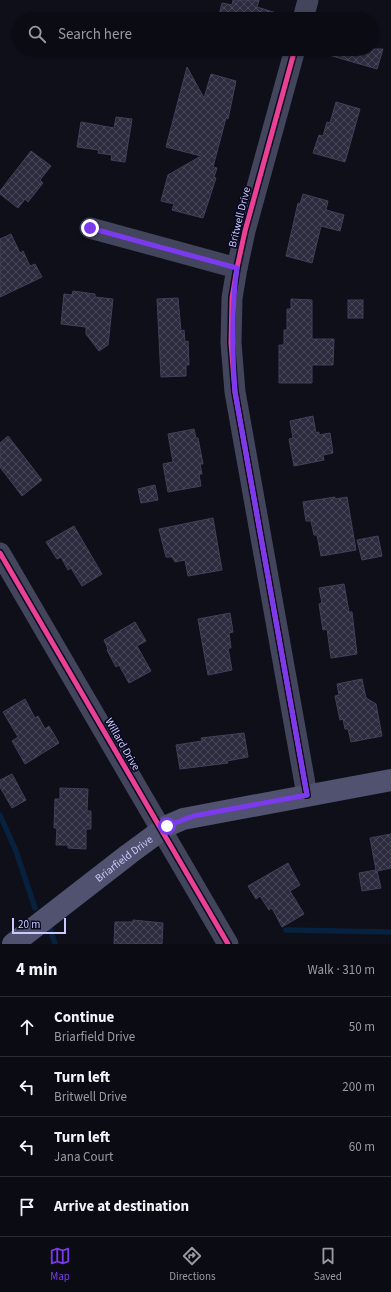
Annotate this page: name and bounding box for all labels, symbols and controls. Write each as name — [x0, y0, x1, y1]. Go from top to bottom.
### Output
search box — [12, 12, 379, 56]
icon: search — [26, 23, 48, 45]
text: Search here — [58, 24, 132, 45]
street label: Britwell Drive — [225, 185, 254, 249]
route end — [81, 219, 99, 237]
street label: Willard Drive — [101, 715, 144, 774]
route start — [158, 817, 176, 835]
street label: Briarfield Drive — [92, 832, 156, 886]
scale bar — [12, 916, 66, 935]
text: 20 m — [18, 917, 40, 932]
text: 4 min — [16, 958, 57, 982]
text: Walk · 310 m — [307, 961, 375, 979]
text: Continue — [54, 1007, 114, 1028]
icon: ahead — [16, 1016, 38, 1038]
text: 50 m — [349, 1018, 375, 1036]
text: Briarfield Drive — [54, 1028, 135, 1046]
text: Turn left — [54, 1067, 110, 1088]
icon: left — [16, 1076, 38, 1098]
text: 200 m — [342, 1078, 375, 1096]
text: Britwell Drive — [54, 1088, 127, 1106]
text: Turn left — [54, 1127, 110, 1148]
icon: left — [16, 1136, 38, 1158]
text: 60 m — [349, 1138, 375, 1156]
text: Jana Court — [54, 1148, 114, 1166]
icon: arrive — [16, 1196, 38, 1218]
text: Arrive at destination — [54, 1196, 189, 1217]
tab: Map — [49, 1245, 71, 1284]
tab: Directions — [169, 1245, 216, 1284]
tab: Saved — [314, 1245, 342, 1284]

